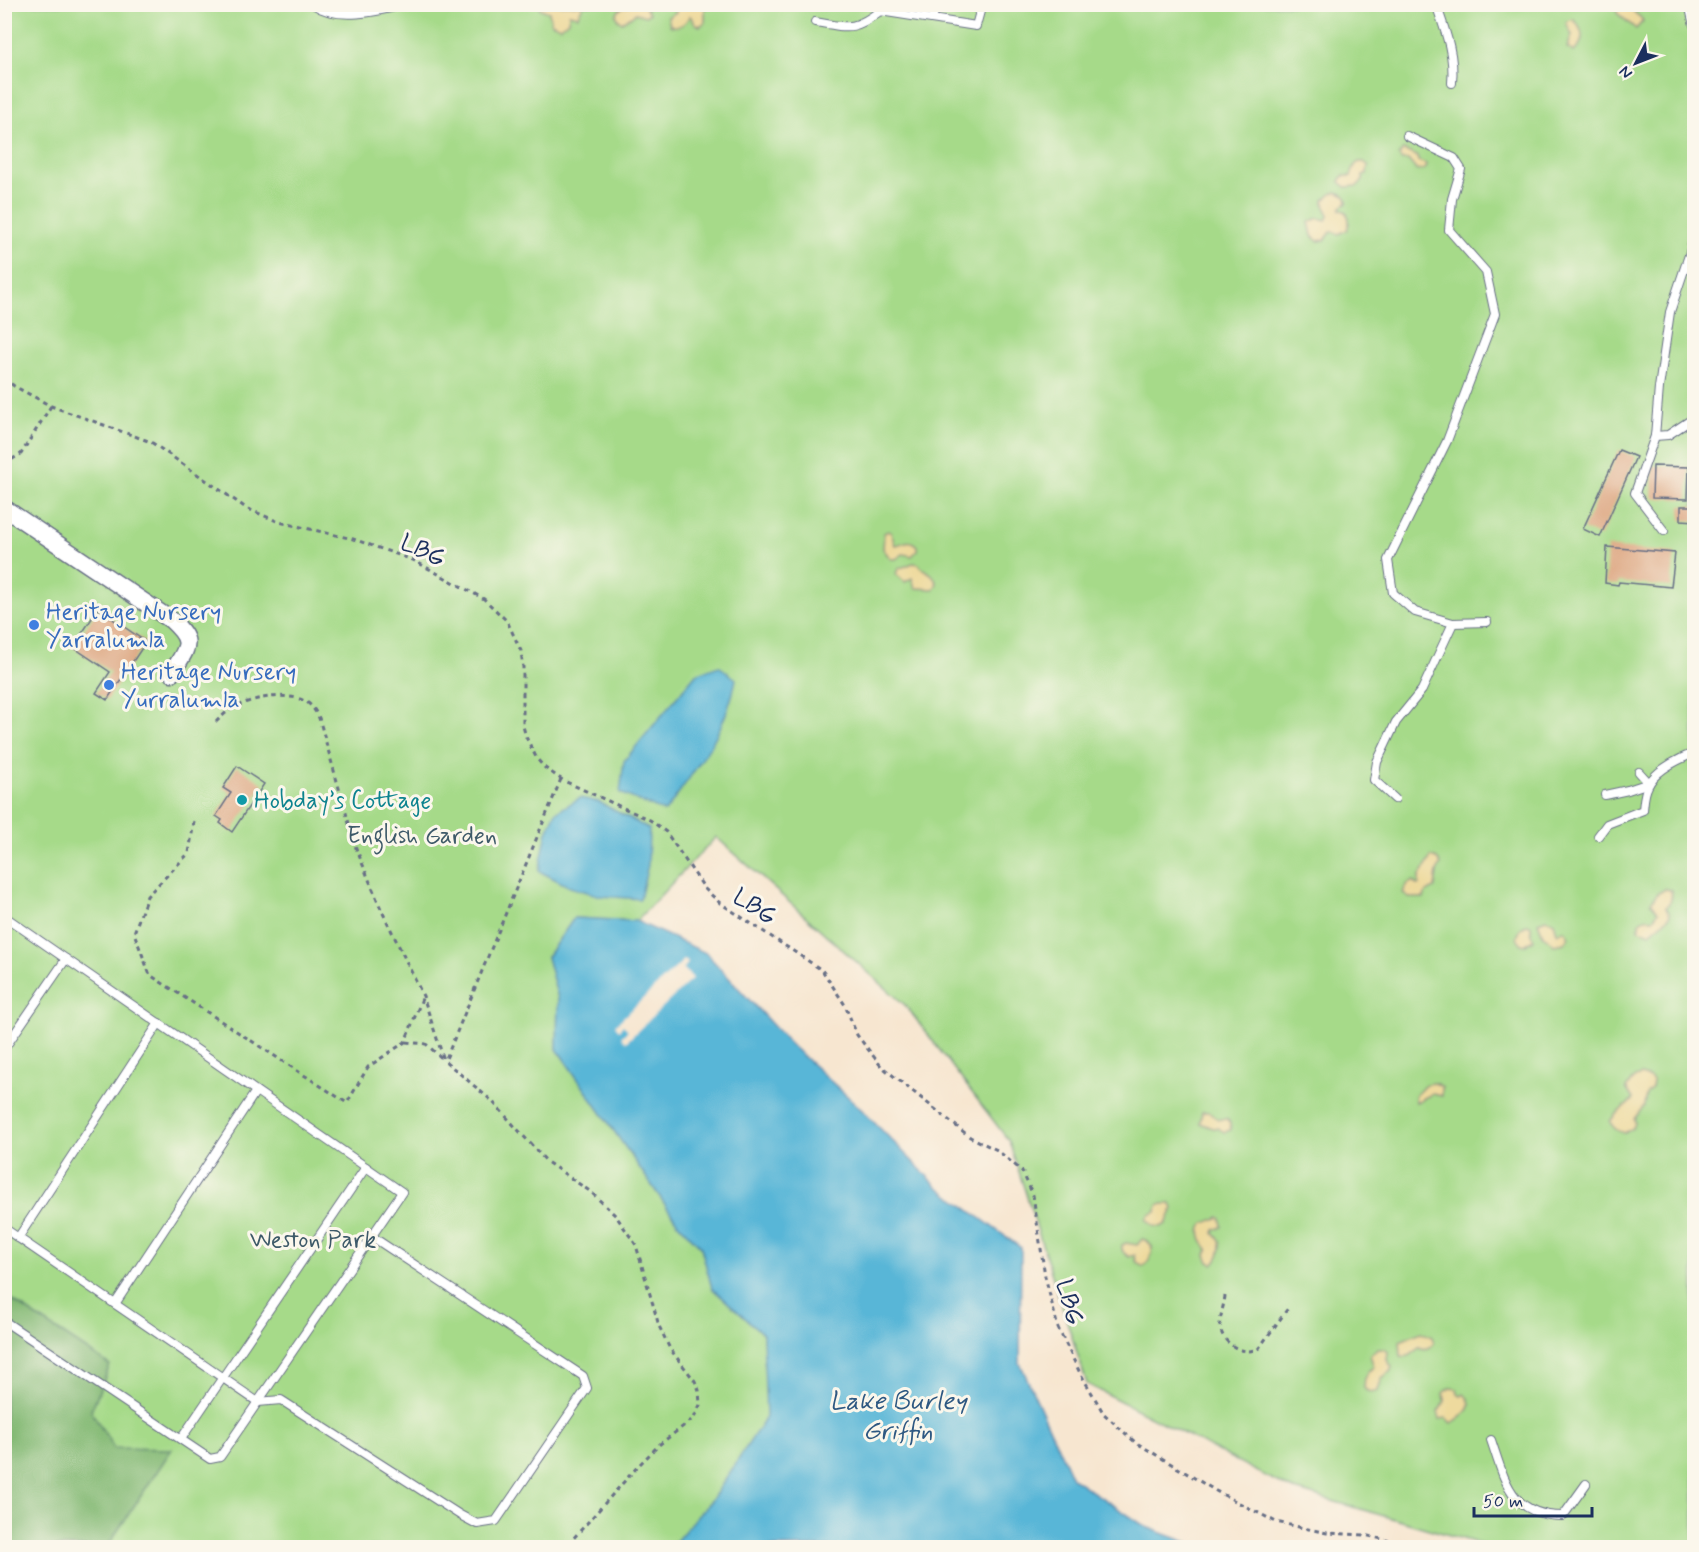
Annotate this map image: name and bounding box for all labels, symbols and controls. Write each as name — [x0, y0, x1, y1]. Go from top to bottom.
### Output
north arrow — [1606, 33, 1666, 93]
text: N — [1615, 61, 1637, 83]
street label: LBG — [395, 528, 450, 575]
place label: Heritage Nursery Yarralumla — [46, 597, 221, 656]
marker: Heritage Nursery Yarralumla — [27, 618, 41, 632]
place label: Heritage Nursery Yurralumla — [121, 657, 296, 716]
marker: Heritage Nursery Yurralumla — [102, 678, 116, 692]
place label: Hobday’s Cottage — [254, 786, 431, 817]
marker: Hobday’s Cottage — [235, 793, 249, 807]
park label: English Garden — [347, 821, 497, 855]
street label: LBG — [726, 882, 782, 933]
park label: Weston Park — [250, 1225, 376, 1256]
street label: LBG — [1048, 1276, 1089, 1329]
water label: Lake Burley Griffin — [829, 1385, 969, 1449]
scale bar — [1474, 1480, 1592, 1518]
text: 50 m — [1483, 1490, 1523, 1514]

